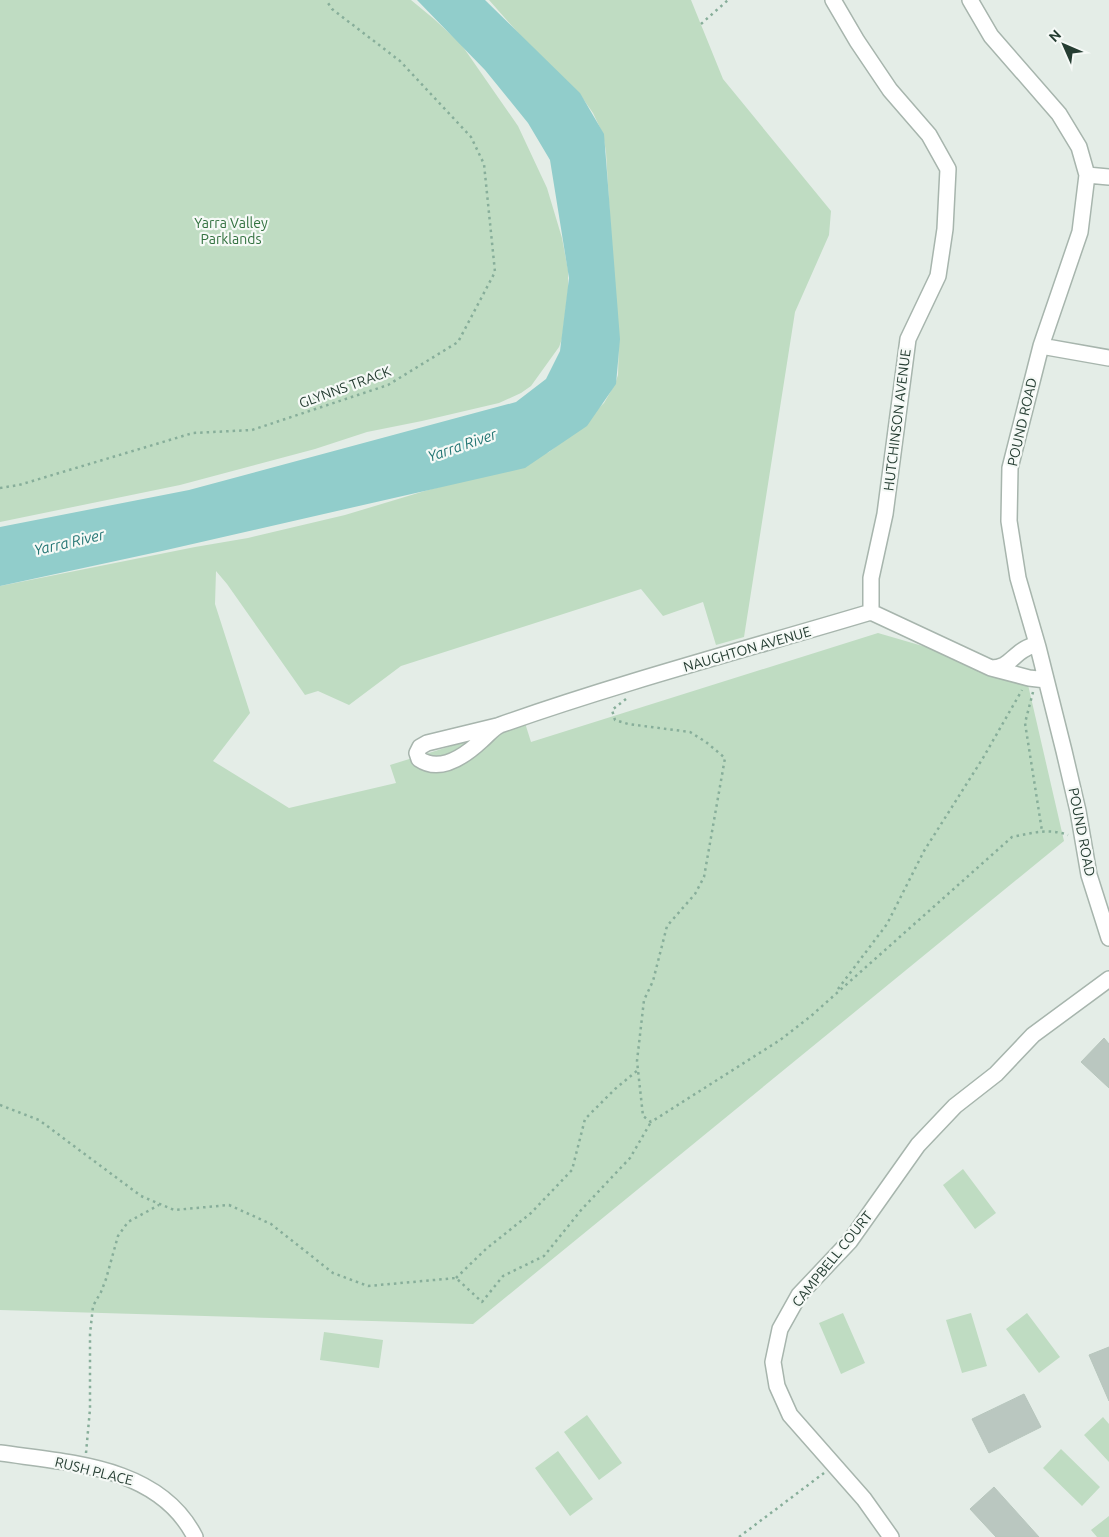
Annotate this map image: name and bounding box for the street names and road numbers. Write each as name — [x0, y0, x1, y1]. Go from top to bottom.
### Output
street label: HUTCHINSON AVENUE — [880, 348, 914, 492]
street label: GLYNNS TRACK — [297, 363, 394, 411]
street label: POUND ROAD — [1004, 376, 1040, 468]
street label: NAUGHTON AVENUE — [681, 623, 813, 675]
street label: POUND ROAD — [1066, 786, 1098, 878]
street label: CAMPBELL COURT — [789, 1208, 876, 1310]
street label: RUSH PLACE — [53, 1454, 135, 1488]

